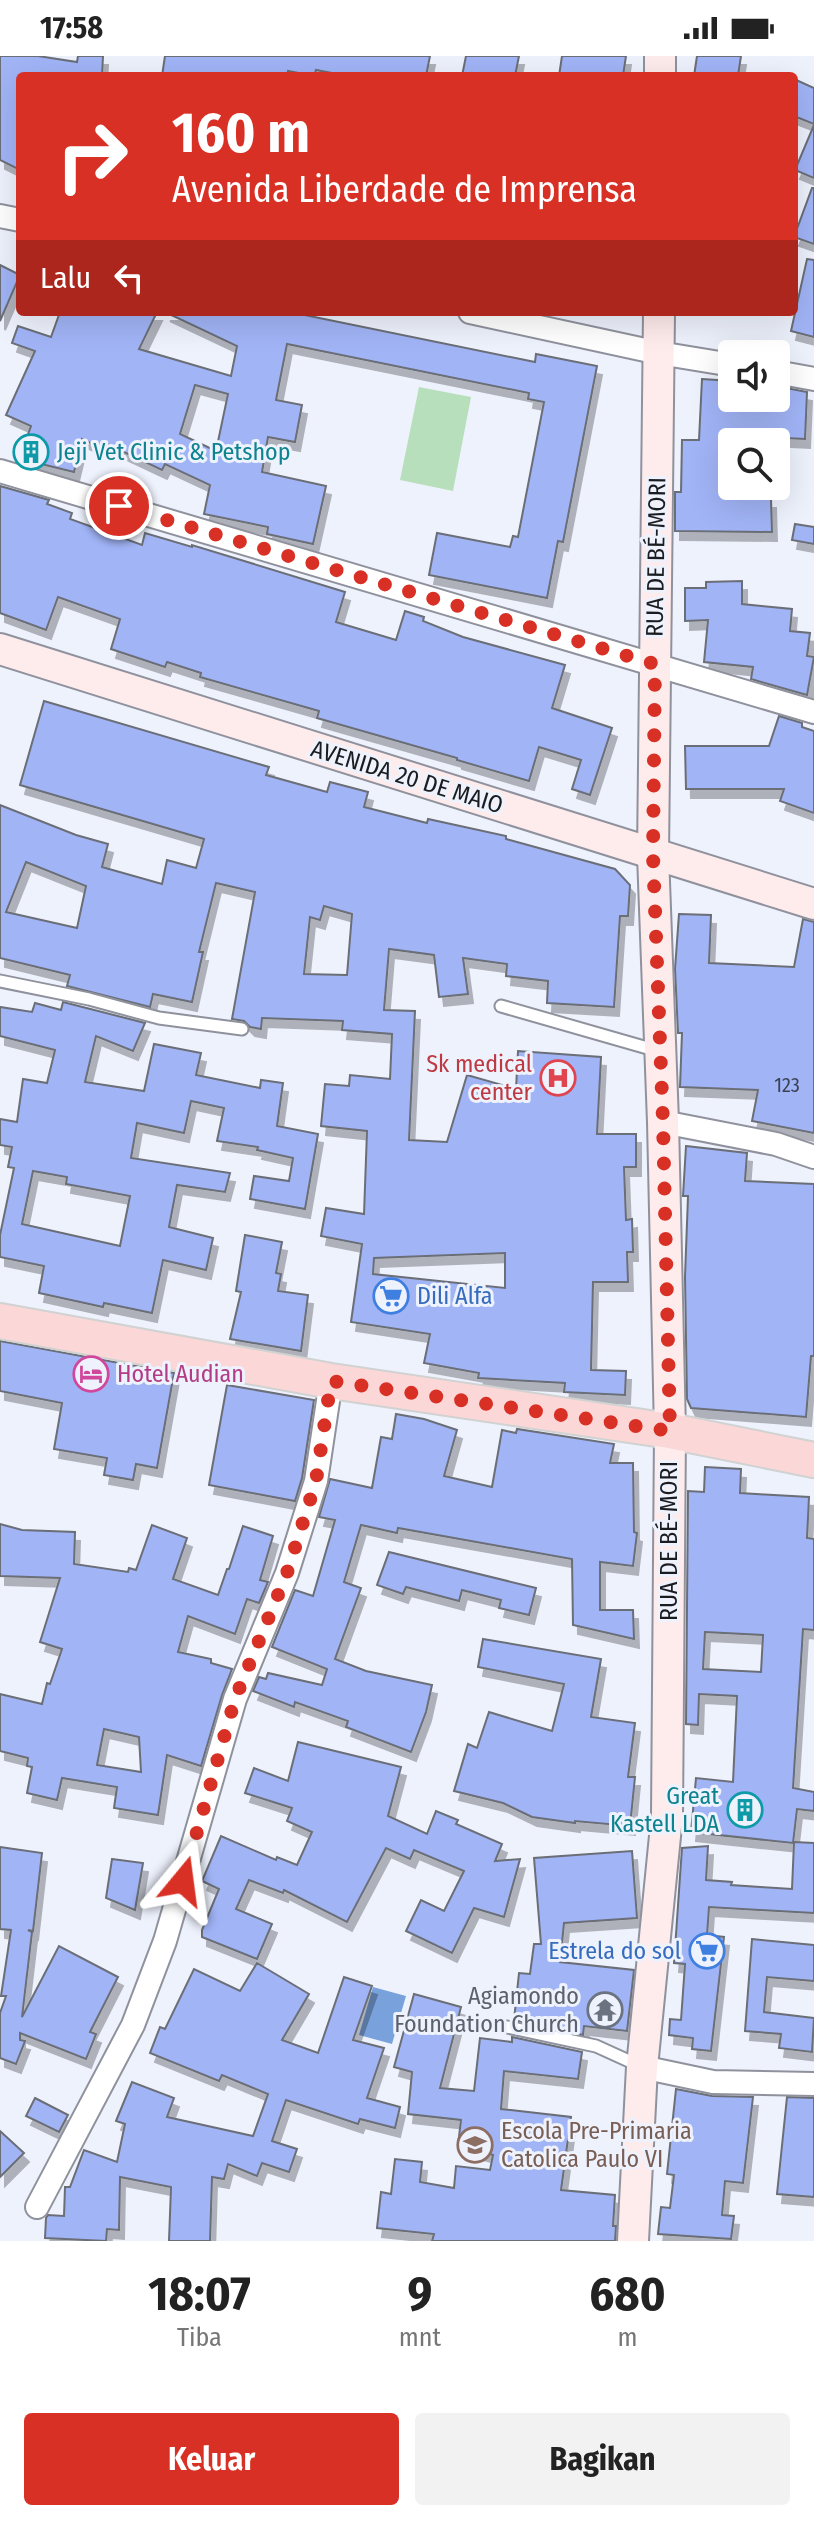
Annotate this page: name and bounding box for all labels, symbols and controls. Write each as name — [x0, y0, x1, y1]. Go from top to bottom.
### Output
text: 17:58 — [40, 10, 103, 46]
text: 160 m — [172, 100, 310, 167]
icon: right — [40, 104, 144, 208]
text: Avenida Liberdade de Imprensa — [172, 168, 637, 212]
icon: left — [107, 256, 151, 300]
text: Lalu — [40, 260, 91, 296]
map controls — [718, 340, 790, 500]
button: sound — [718, 340, 790, 412]
button: search — [718, 428, 790, 500]
building icon: Jeji Vet Clinic & Petshop — [12, 433, 50, 471]
place label: Jeji Vet Clinic & Petshop — [57, 438, 290, 466]
pin — [85, 472, 153, 540]
street label: RUA DE BÉ-MORI — [640, 477, 671, 637]
icon: arrive — [97, 484, 141, 528]
street label: AVENIDA 20 DE MAIO — [308, 734, 506, 820]
place label: Sk medical center — [426, 1050, 533, 1106]
hospital icon: Sk medical center — [539, 1059, 577, 1097]
house number: 123 — [774, 1073, 800, 1097]
supermarket icon: Dili Alfa — [372, 1277, 410, 1315]
place label: Dili Alfa — [417, 1282, 493, 1310]
hotel icon: Hotel Audian — [72, 1355, 110, 1393]
place label: Hotel Audian — [117, 1360, 244, 1388]
street label: RUA DE BÉ-MORI — [654, 1461, 683, 1621]
place label: Great Kastell LDA — [610, 1782, 719, 1838]
building icon: Great Kastell LDA — [726, 1791, 764, 1829]
position arrow — [141, 1839, 225, 1923]
supermarket icon: Estrela do sol — [688, 1932, 726, 1970]
place label: Estrela do sol — [548, 1937, 681, 1965]
place label: Agiamondo Foundation Church — [394, 1982, 579, 2038]
temple icon: Agiamondo Foundation Church — [586, 1991, 624, 2029]
place label: Escola Pre-Primaria Catolica Paulo VI — [501, 2117, 692, 2173]
school or university icon: Escola Pre-Primaria Catolica Paulo VI — [456, 2126, 494, 2164]
text: 18:07 — [148, 2265, 251, 2323]
text: 9 — [407, 2265, 432, 2323]
text: 680 — [589, 2265, 666, 2323]
text: Tiba — [177, 2322, 222, 2353]
text: mnt — [399, 2322, 441, 2353]
text: m — [617, 2322, 637, 2353]
button: Keluar — [24, 2413, 399, 2505]
button: Bagikan — [415, 2413, 790, 2505]

